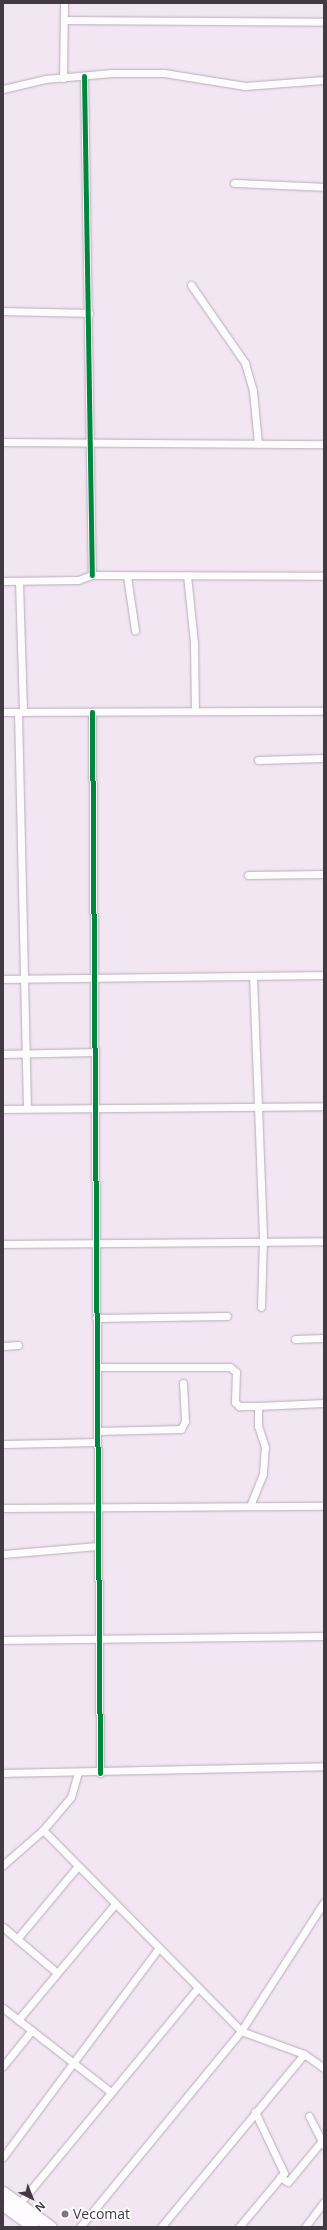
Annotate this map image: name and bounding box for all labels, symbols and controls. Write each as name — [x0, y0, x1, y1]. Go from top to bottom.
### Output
north arrow — [12, 2178, 52, 2218]
text: N — [32, 2199, 49, 2216]
place label: Vecomat — [73, 2206, 130, 2222]
marker: Vecomat — [60, 2209, 70, 2219]

